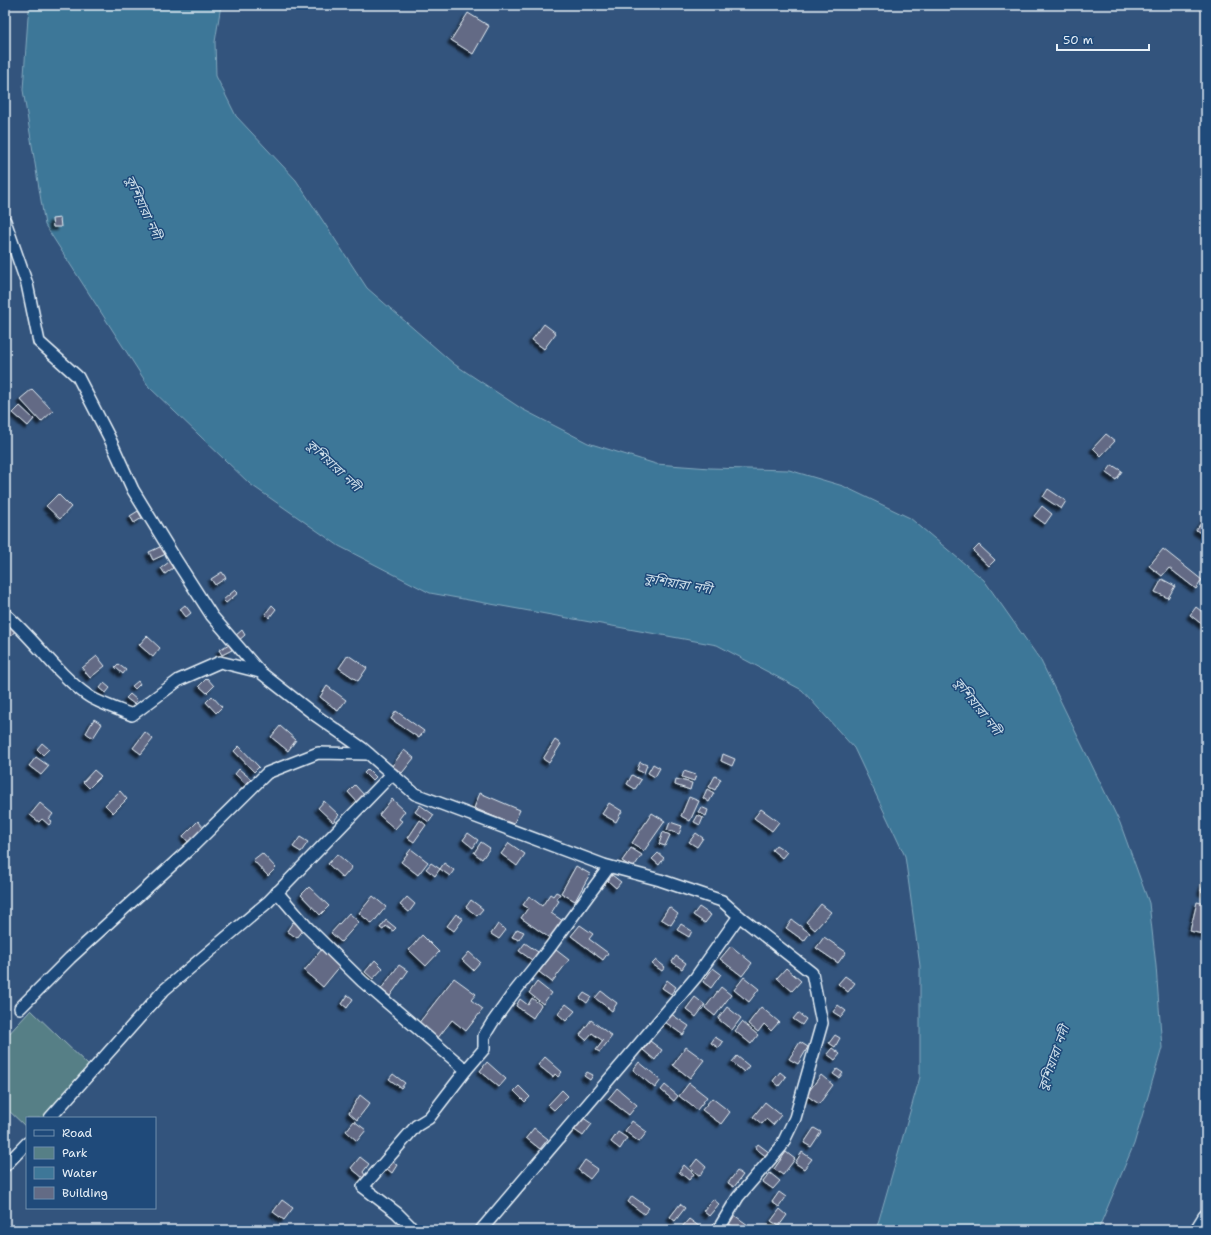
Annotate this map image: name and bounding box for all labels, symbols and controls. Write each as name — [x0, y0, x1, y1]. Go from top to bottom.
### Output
scale bar — [1057, 26, 1149, 52]
text: 50 m — [1063, 32, 1093, 48]
water label: কুশিয়ারা নদী — [121, 173, 167, 244]
water label: কুশিয়ারা নদী — [303, 436, 366, 497]
water label: কুশিয়ারা নদী — [643, 569, 716, 598]
water label: কুশিয়ারা নদী — [950, 674, 1007, 741]
water label: কুশিয়ারা নদী — [1034, 1021, 1074, 1093]
legend — [26, 1117, 156, 1209]
text: Road — [62, 1125, 93, 1141]
text: Park — [62, 1145, 88, 1161]
text: Water — [62, 1165, 98, 1181]
text: Building — [62, 1185, 108, 1201]

